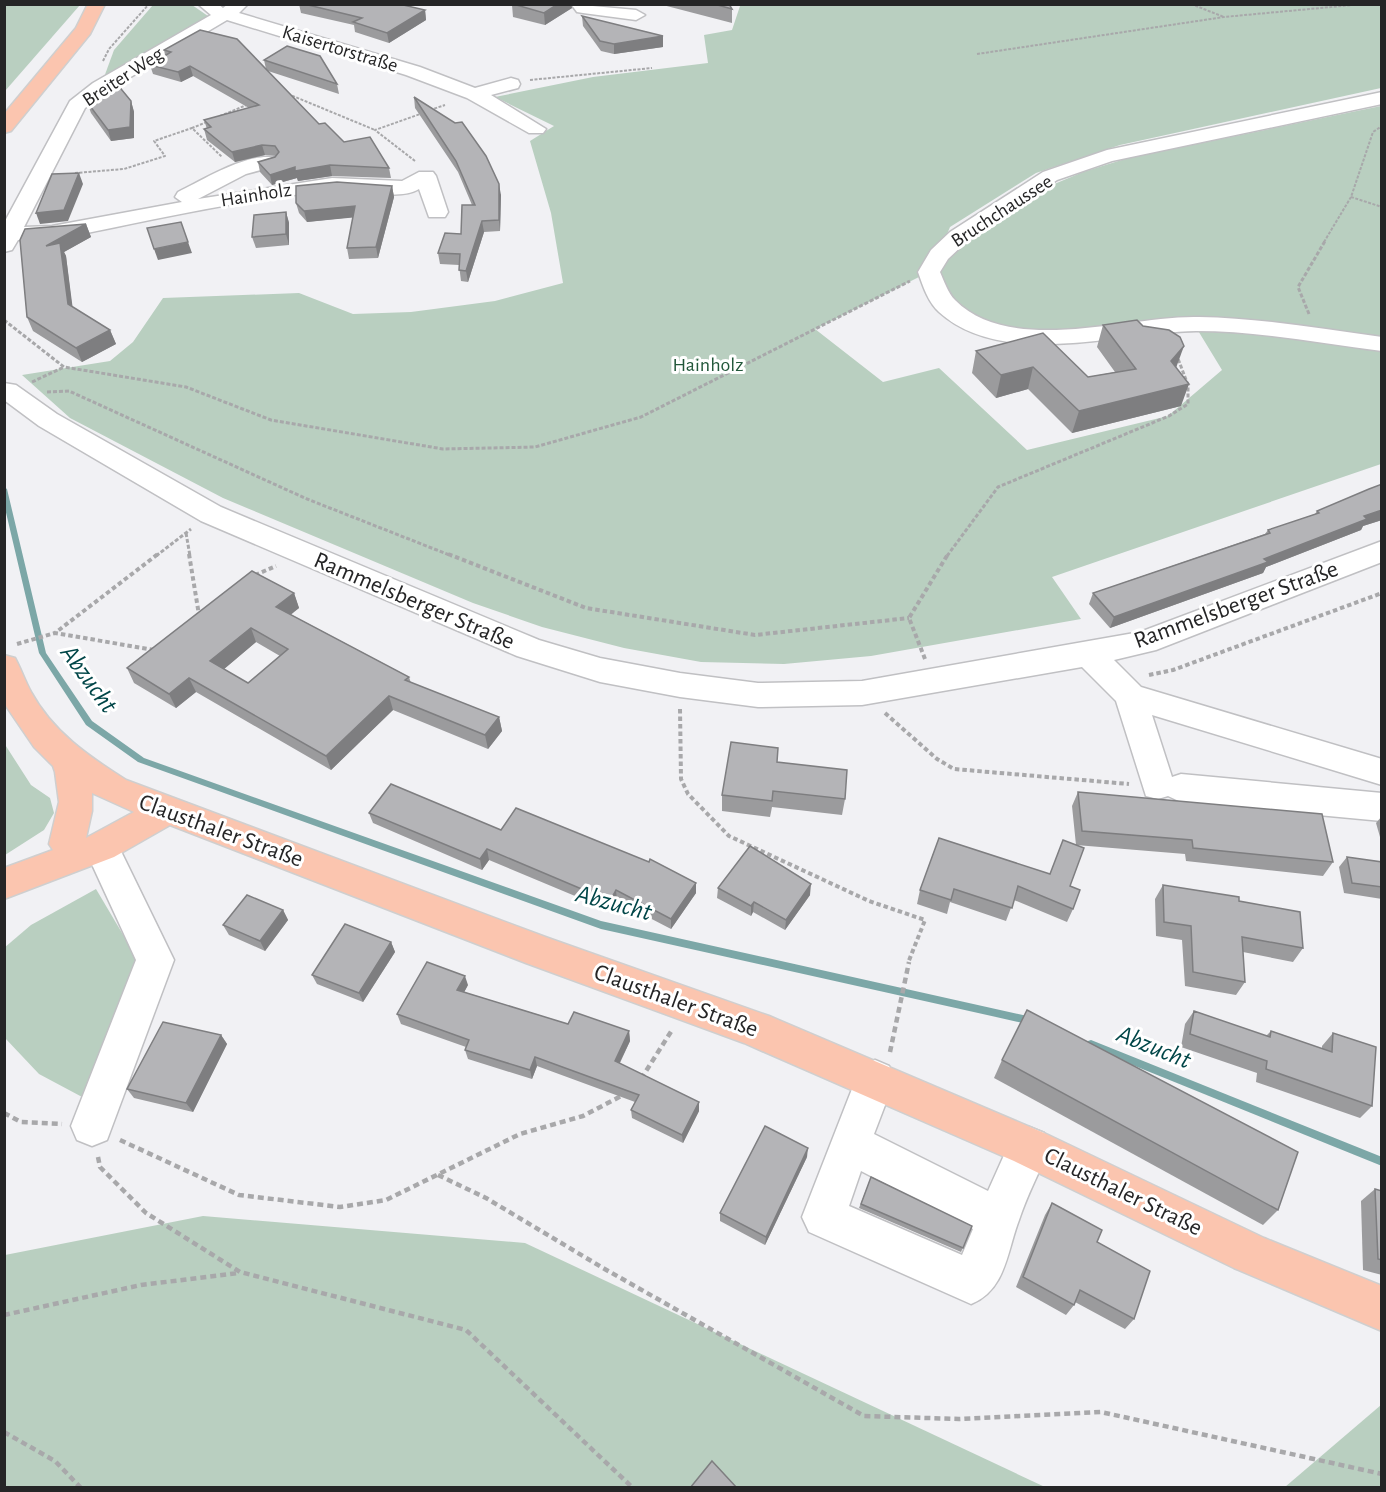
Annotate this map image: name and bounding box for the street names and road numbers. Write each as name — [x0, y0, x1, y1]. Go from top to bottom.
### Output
street label: Kaisertorstraße — [280, 22, 400, 76]
street label: Breiter Weg — [79, 43, 167, 110]
street label: Bruchchaussee — [948, 171, 1056, 251]
street label: Hainholz — [219, 180, 293, 210]
street label: Rammelsberger Straße — [310, 548, 518, 654]
street label: Rammelsberger Straße — [1131, 557, 1341, 653]
street label: Clausthaler Straße — [136, 790, 306, 872]
street label: Clausthaler Straße — [591, 960, 761, 1042]
street label: Clausthaler Straße — [1040, 1143, 1206, 1241]

